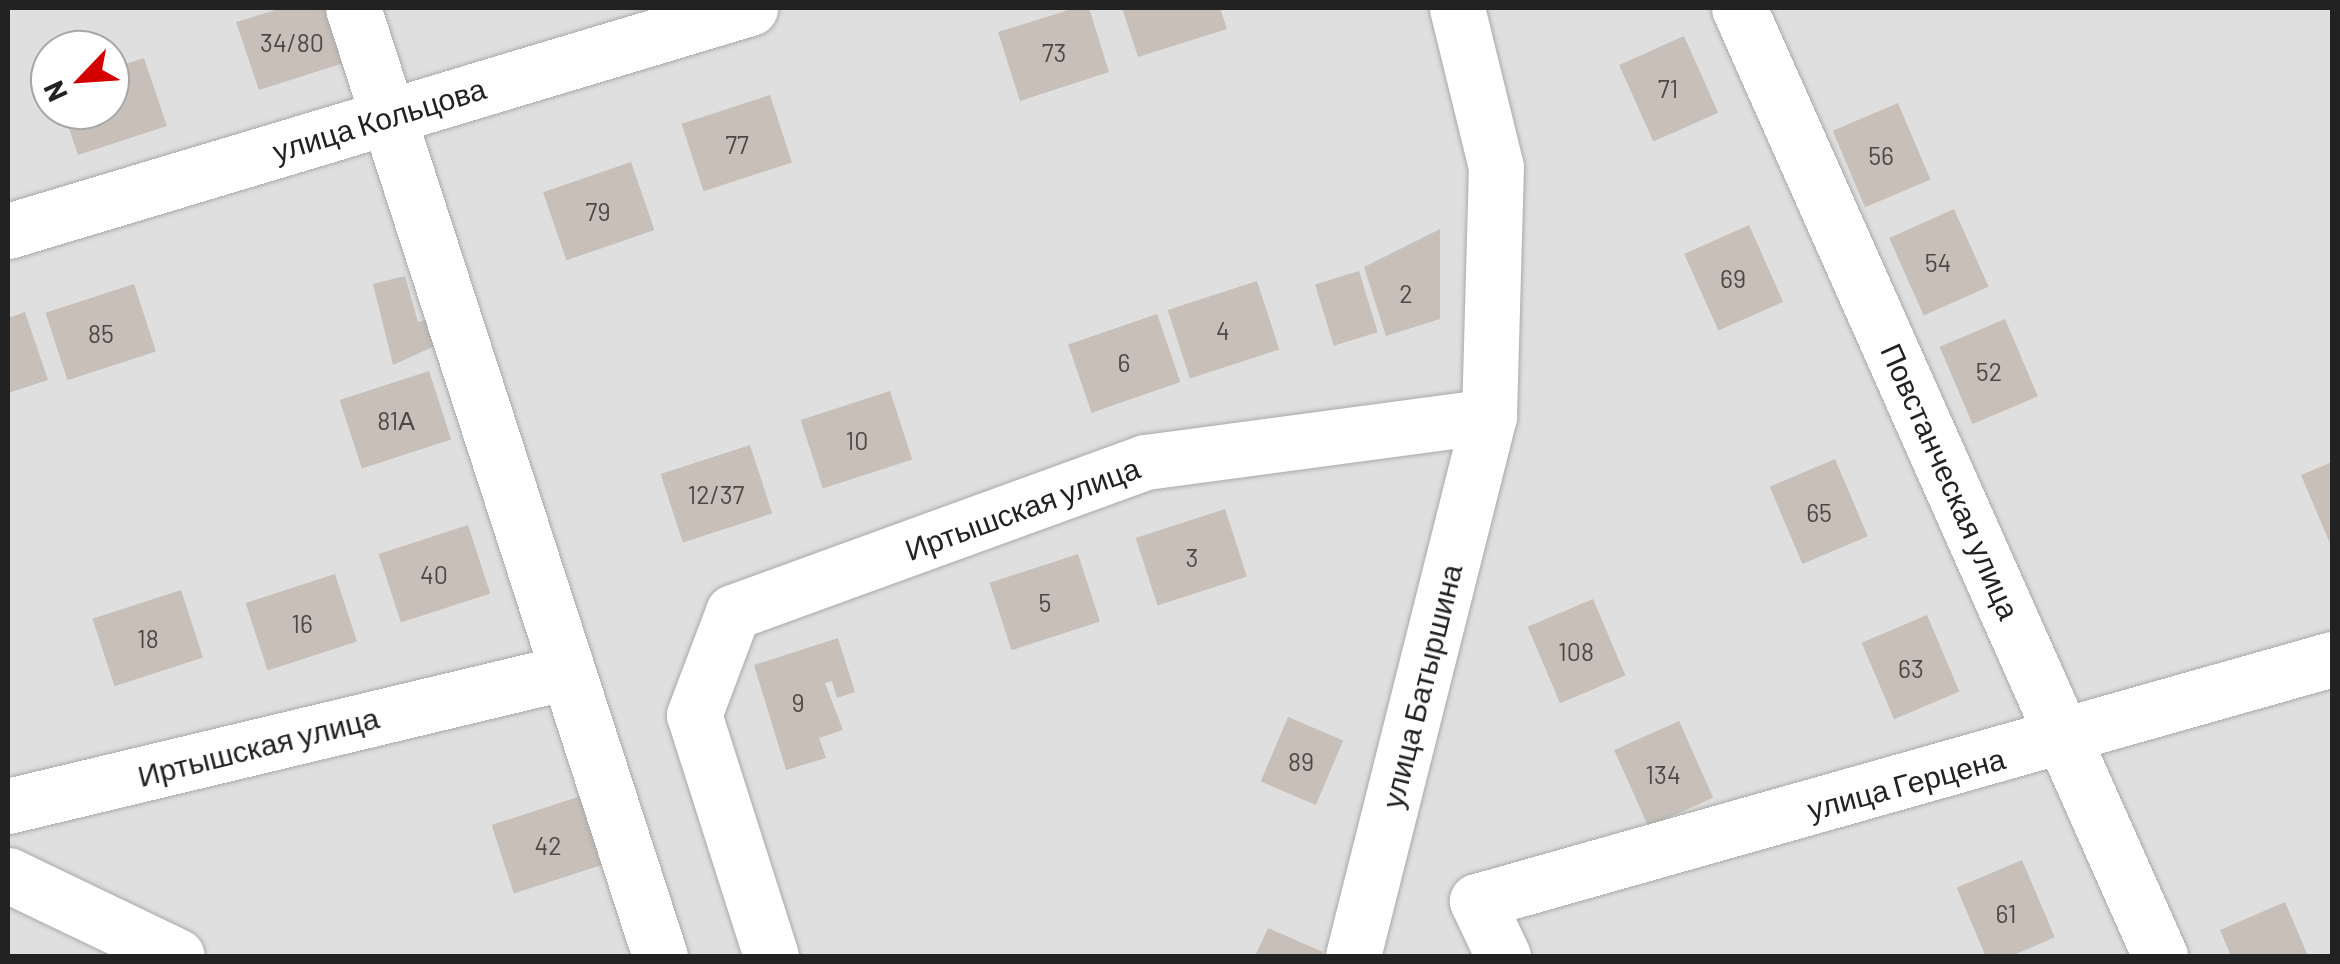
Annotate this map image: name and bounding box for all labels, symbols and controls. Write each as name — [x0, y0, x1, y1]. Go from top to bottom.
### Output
house number: 34/80 — [260, 27, 324, 57]
north arrow — [30, 30, 130, 130]
house number: 73 — [1042, 37, 1066, 67]
street label: улица Кольцова — [268, 69, 490, 169]
house number: 71 — [1658, 73, 1678, 103]
text: N — [35, 76, 74, 107]
house number: 77 — [725, 129, 749, 159]
house number: 56 — [1868, 140, 1894, 170]
house number: 79 — [586, 196, 610, 226]
house number: 54 — [1925, 247, 1951, 277]
house number: 69 — [1720, 263, 1746, 293]
house number: 2 — [1399, 278, 1413, 308]
house number: 4 — [1216, 315, 1230, 345]
house number: 85 — [88, 318, 114, 348]
street label: Повстанческая улица — [1874, 338, 2028, 624]
house number: 6 — [1118, 347, 1130, 377]
house number: 52 — [1976, 356, 2002, 386]
house number: 81А — [377, 405, 415, 435]
house number: 10 — [846, 425, 868, 455]
street label: Иртышская улица — [900, 449, 1144, 567]
house number: 12/37 — [688, 479, 744, 509]
house number: 65 — [1806, 497, 1832, 527]
house number: 3 — [1186, 542, 1198, 572]
house number: 40 — [420, 559, 448, 589]
street label: улица Батыршина — [1373, 560, 1469, 812]
house number: 5 — [1039, 587, 1051, 617]
house number: 16 — [291, 608, 313, 638]
house number: 18 — [137, 623, 159, 653]
house number: 108 — [1558, 636, 1594, 666]
house number: 63 — [1898, 653, 1924, 683]
house number: 9 — [791, 687, 805, 717]
street label: Иртышская улица — [134, 699, 382, 793]
street label: улица Герцена — [1803, 739, 2009, 827]
house number: 89 — [1288, 746, 1314, 776]
house number: 134 — [1645, 759, 1681, 789]
house number: 42 — [534, 830, 562, 860]
house number: 61 — [1995, 898, 2017, 928]

